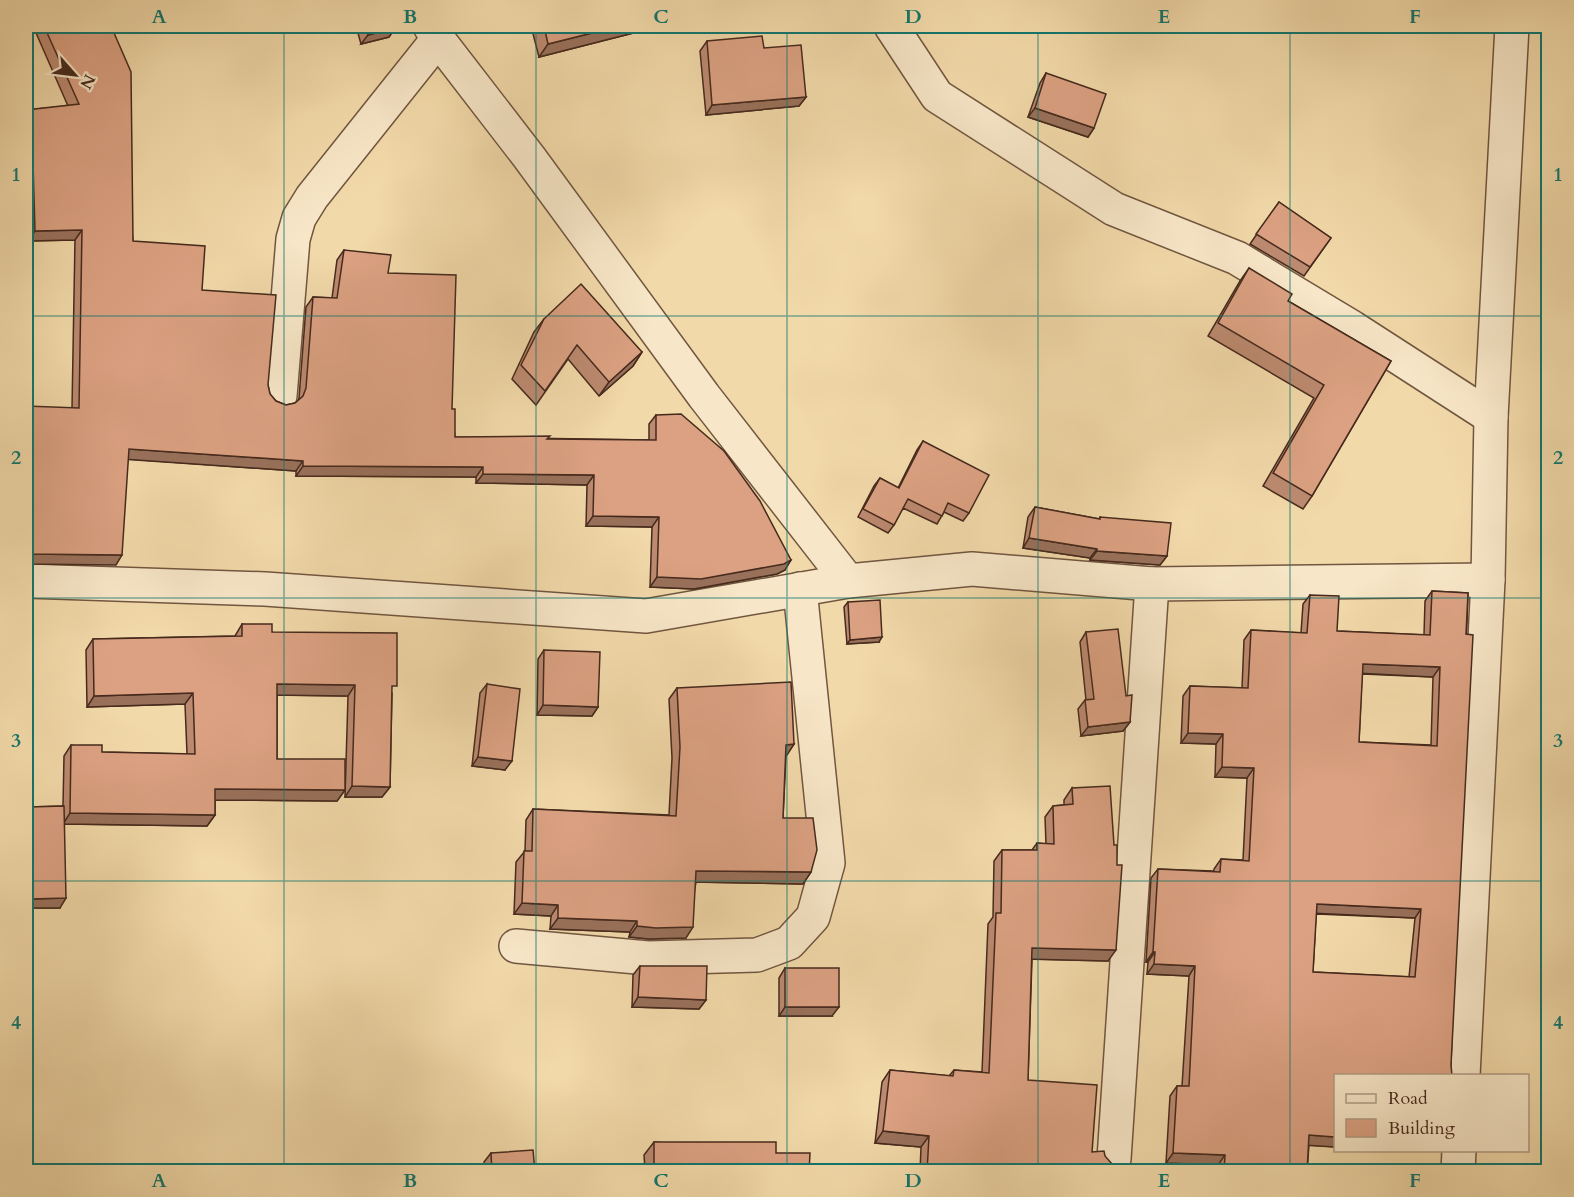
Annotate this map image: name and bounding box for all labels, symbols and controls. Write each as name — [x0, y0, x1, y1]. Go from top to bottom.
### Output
text: A — [151, 3, 167, 30]
text: B — [403, 3, 417, 30]
text: C — [653, 3, 669, 30]
text: D — [904, 3, 922, 30]
text: E — [1158, 3, 1170, 30]
text: F — [1409, 3, 1421, 30]
north arrow — [45, 45, 105, 105]
text: N — [74, 70, 100, 93]
text: 1 — [11, 161, 21, 188]
text: 1 — [1553, 161, 1563, 188]
text: 2 — [11, 444, 21, 471]
text: 2 — [1553, 444, 1563, 471]
text: 3 — [11, 727, 21, 754]
text: 3 — [1553, 727, 1563, 754]
text: 4 — [11, 1009, 21, 1036]
text: 4 — [1553, 1009, 1563, 1036]
legend — [1334, 1074, 1529, 1152]
text: Road — [1388, 1086, 1428, 1111]
text: Building — [1388, 1116, 1456, 1141]
text: A — [151, 1167, 167, 1194]
text: B — [403, 1167, 417, 1194]
text: C — [653, 1167, 669, 1194]
text: D — [904, 1167, 922, 1194]
text: E — [1158, 1167, 1170, 1194]
text: F — [1409, 1167, 1421, 1194]

